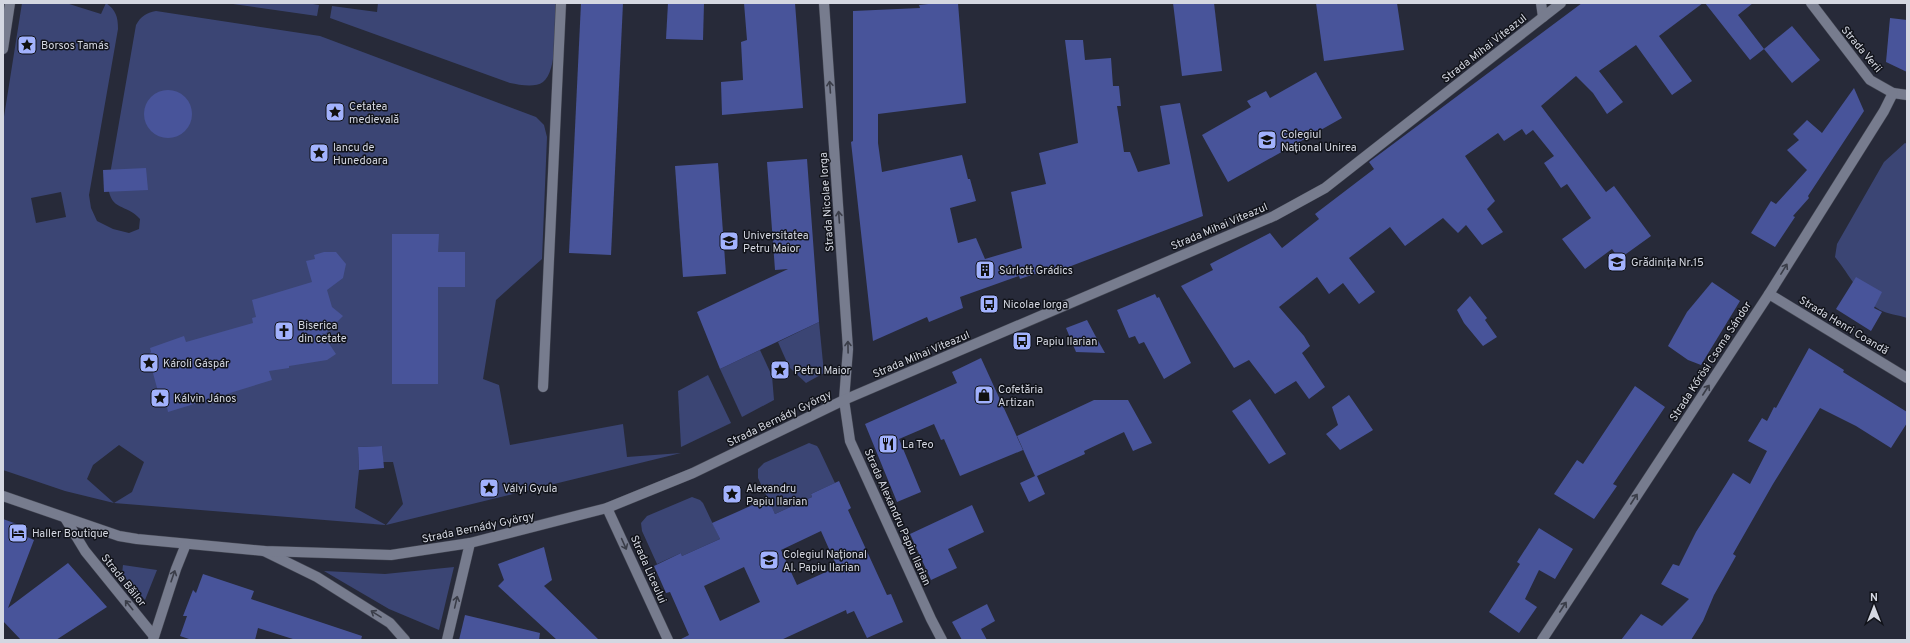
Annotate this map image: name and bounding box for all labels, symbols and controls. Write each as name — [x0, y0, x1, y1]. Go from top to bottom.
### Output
street label: Strada Mihai Viteazul — [1439, 11, 1530, 86]
street label: Strada Verii — [1838, 24, 1885, 76]
place icon: Borsos Tamás — [16, 34, 38, 56]
place label: Borsos Tamás — [41, 39, 109, 53]
one-way arrow — [827, 81, 834, 94]
place label: Cetatea medievală — [349, 100, 399, 127]
place icon: Cetatea medievală — [324, 101, 346, 123]
place label: Colegiul Național Unirea — [1281, 128, 1357, 155]
school or university icon: Colegiul Național Unirea — [1256, 129, 1278, 151]
place label: Iancu de Hunedoara — [333, 141, 388, 168]
place icon: Iancu de Hunedoara — [308, 142, 330, 164]
street label: Strada Nicolae Iorga — [817, 152, 837, 252]
street label: Strada Mihai Viteazul — [1169, 200, 1270, 254]
one-way arrow — [836, 211, 843, 224]
place label: Universitatea Petru Maior — [743, 229, 809, 256]
school or university icon: Universitatea Petru Maior — [718, 230, 740, 252]
school or university icon: Grădinița Nr.15 — [1606, 251, 1628, 273]
place label: Grădinița Nr.15 — [1631, 256, 1704, 270]
building icon: Súrlott Grádics — [974, 259, 996, 281]
place label: Súrlott Grádics — [999, 264, 1073, 278]
one-way arrow — [1780, 264, 1788, 275]
bus stop icon: Nicolae Iorga — [978, 293, 1000, 315]
street label: Strada Henri Coandă — [1796, 294, 1891, 358]
place label: Nicolae Iorga — [1003, 298, 1068, 312]
street label: Strada Kőrösi Csoma Sándor — [1667, 298, 1755, 424]
place label: Biserica din cetate — [298, 319, 347, 346]
church icon: Biserica din cetate — [273, 320, 295, 342]
street label: Strada Mihai Viteazul — [871, 328, 972, 382]
bus stop icon: Papiu Ilarian — [1011, 330, 1033, 352]
place label: Papiu Ilarian — [1036, 335, 1098, 349]
one-way arrow — [844, 341, 851, 354]
place icon: Károli Gáspár — [138, 352, 160, 374]
place label: Károli Gáspár — [163, 357, 230, 371]
place icon: Petru Maior — [769, 359, 791, 381]
place label: Petru Maior — [794, 364, 852, 378]
place label: Cofetăria Artizan — [998, 383, 1043, 410]
shop icon: Cofetăria Artizan — [973, 384, 995, 406]
one-way arrow — [1702, 384, 1710, 396]
place icon: Kálvin János — [149, 387, 171, 409]
street label: Strada Bernády György — [725, 387, 834, 450]
place label: Kálvin János — [174, 392, 236, 406]
restaurant icon: La Teo — [877, 433, 899, 455]
place label: La Teo — [902, 438, 934, 452]
street label: Strada Alexandru Papiu Ilarian — [860, 447, 934, 588]
place icon: Vályi Gyula — [478, 477, 500, 499]
place label: Vályi Gyula — [503, 482, 558, 496]
place label: Alexandru Papiu Ilarian — [746, 482, 808, 509]
place icon: Alexandru Papiu Ilarian — [721, 483, 743, 505]
one-way arrow — [1630, 494, 1638, 505]
street label: Strada Bernády György — [421, 509, 536, 547]
hotel icon: Haller Boutique — [7, 522, 29, 544]
place label: Haller Boutique — [32, 527, 109, 541]
street label: Strada Liceului — [627, 533, 669, 606]
one-way arrow — [621, 537, 628, 549]
place label: Colegiul Național Al. Papiu Ilarian — [783, 548, 867, 575]
school or university icon: Colegiul Național Al. Papiu Ilarian — [758, 549, 780, 571]
street label: Strada Băilor — [98, 551, 149, 610]
one-way arrow — [170, 571, 178, 583]
north arrow — [1854, 587, 1894, 627]
text: N — [1870, 591, 1878, 605]
one-way arrow — [453, 596, 461, 609]
one-way arrow — [124, 599, 133, 610]
one-way arrow — [1559, 602, 1567, 613]
one-way arrow — [370, 610, 382, 618]

